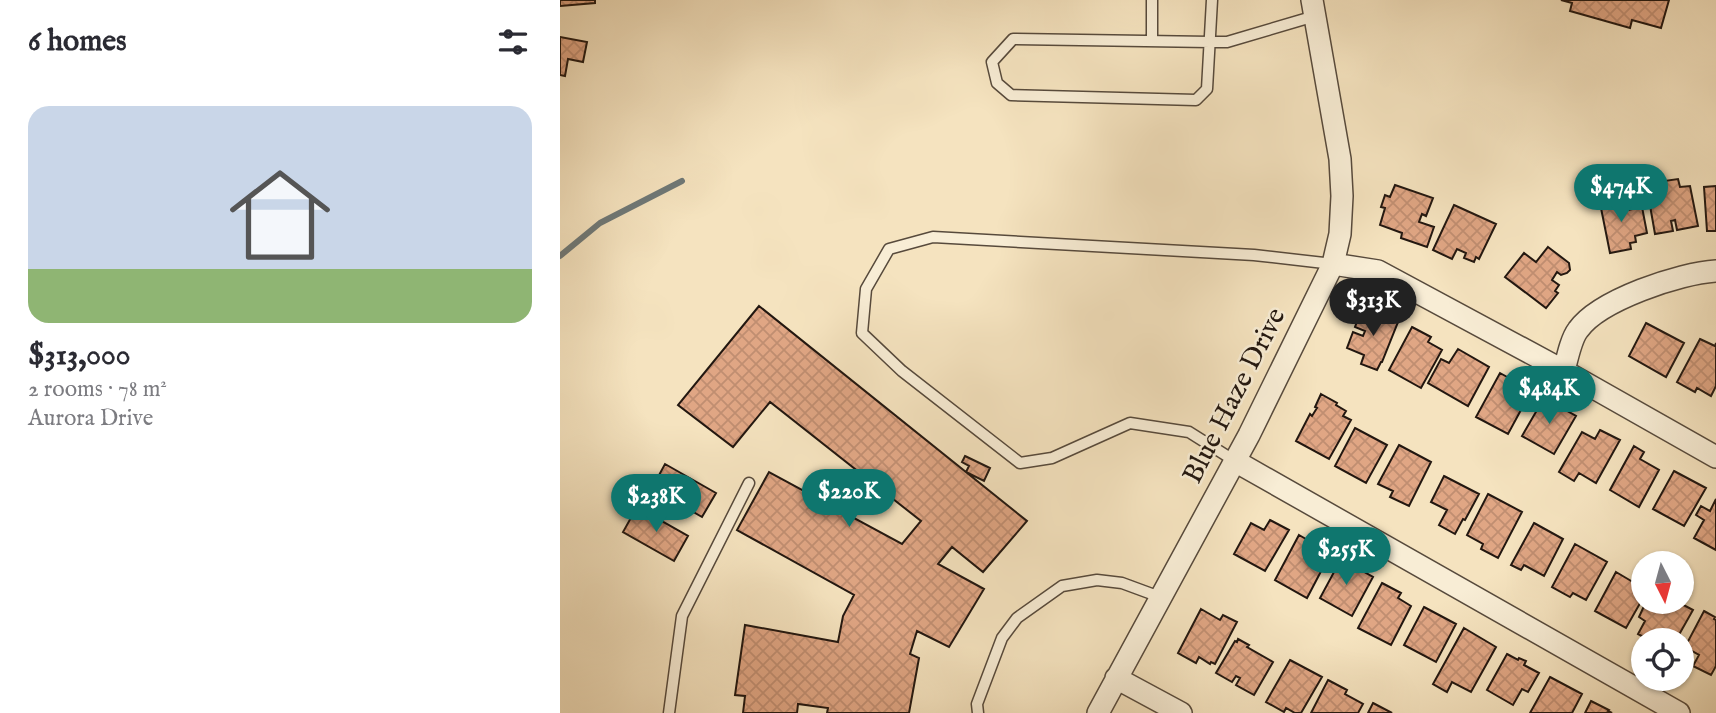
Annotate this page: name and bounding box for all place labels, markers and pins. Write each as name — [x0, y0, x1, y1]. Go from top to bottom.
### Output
pin: $474K — [1572, 164, 1670, 224]
pin: $313K — [1324, 278, 1422, 338]
pin: $484K — [1500, 366, 1598, 426]
pin: $220K — [800, 470, 898, 529]
pin: $238K — [607, 475, 705, 534]
pin: $255K — [1297, 528, 1395, 587]

